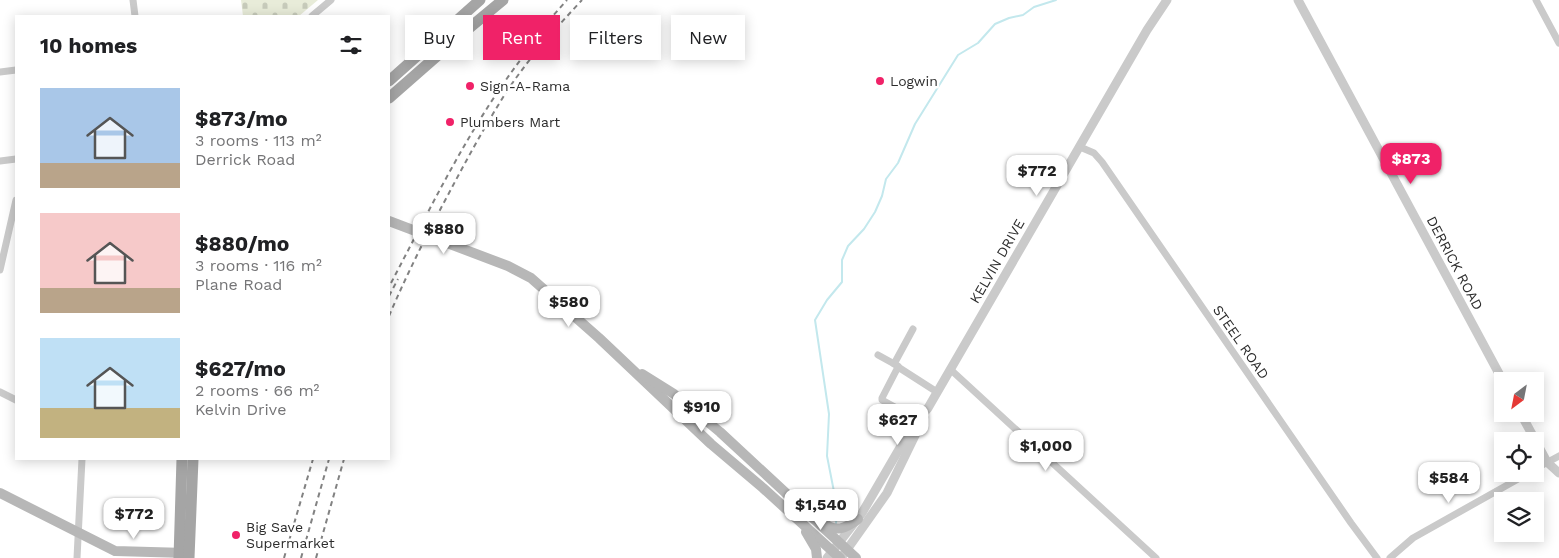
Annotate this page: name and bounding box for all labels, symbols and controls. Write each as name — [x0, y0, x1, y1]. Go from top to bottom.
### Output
chip: Buy — [405, 15, 473, 60]
chip: Rent — [483, 15, 560, 60]
chip: Filters — [570, 15, 661, 60]
chip: New — [671, 15, 745, 60]
icon: filters — [337, 31, 365, 59]
text: 10 homes — [40, 33, 137, 58]
place label: Logwin — [890, 73, 938, 89]
marker: Logwin — [874, 75, 886, 87]
place label: Sign-A-Rama — [480, 78, 570, 94]
marker: Sign-A-Rama — [464, 80, 476, 92]
text: $873/mo — [195, 106, 288, 131]
icon: home — [80, 108, 140, 168]
place label: Plumbers Mart — [460, 114, 560, 130]
marker: Plumbers Mart — [444, 116, 456, 128]
text: 3 rooms · 113 m² — [195, 131, 322, 150]
pin: $873 — [1381, 142, 1441, 185]
text: $873 — [1392, 149, 1430, 168]
text: Derrick Road — [195, 150, 295, 169]
pin: $772 — [1007, 154, 1067, 197]
text: $772 — [1017, 161, 1057, 180]
pin: $880 — [414, 212, 474, 255]
street label: DERRICK ROAD — [1424, 213, 1486, 313]
street label: KELVIN DRIVE — [966, 216, 1028, 306]
text: $880 — [424, 219, 464, 238]
text: $880/mo — [195, 231, 289, 256]
icon: home — [80, 233, 140, 293]
text: 3 rooms · 116 m² — [195, 256, 322, 275]
text: Plane Road — [195, 275, 282, 294]
pin: $580 — [539, 286, 599, 328]
text: $580 — [549, 292, 589, 311]
street label: STEEL ROAD — [1210, 302, 1272, 382]
text: $627/mo — [195, 356, 286, 381]
icon: home — [80, 358, 140, 418]
north arrow — [1494, 372, 1544, 422]
map controls — [1494, 372, 1544, 542]
text: 2 rooms · 66 m² — [195, 381, 319, 400]
pin: $910 — [672, 390, 732, 433]
text: $910 — [683, 397, 721, 416]
text: Kelvin Drive — [195, 400, 286, 419]
pin: $627 — [868, 404, 928, 446]
text: $627 — [878, 410, 918, 429]
pin: $1,000 — [1005, 430, 1087, 472]
button: locate — [1494, 432, 1544, 482]
text: $1,000 — [1020, 436, 1072, 455]
pin: $584 — [1419, 462, 1479, 504]
text: $584 — [1429, 468, 1469, 487]
pin: $1,540 — [780, 488, 862, 531]
button: layers — [1494, 492, 1544, 542]
text: $1,540 — [795, 495, 847, 514]
pin: $772 — [104, 498, 164, 540]
text: $772 — [114, 504, 154, 523]
place label: Big Save Supermarket — [246, 519, 335, 551]
marker: Big Save Supermarket — [230, 529, 242, 541]

